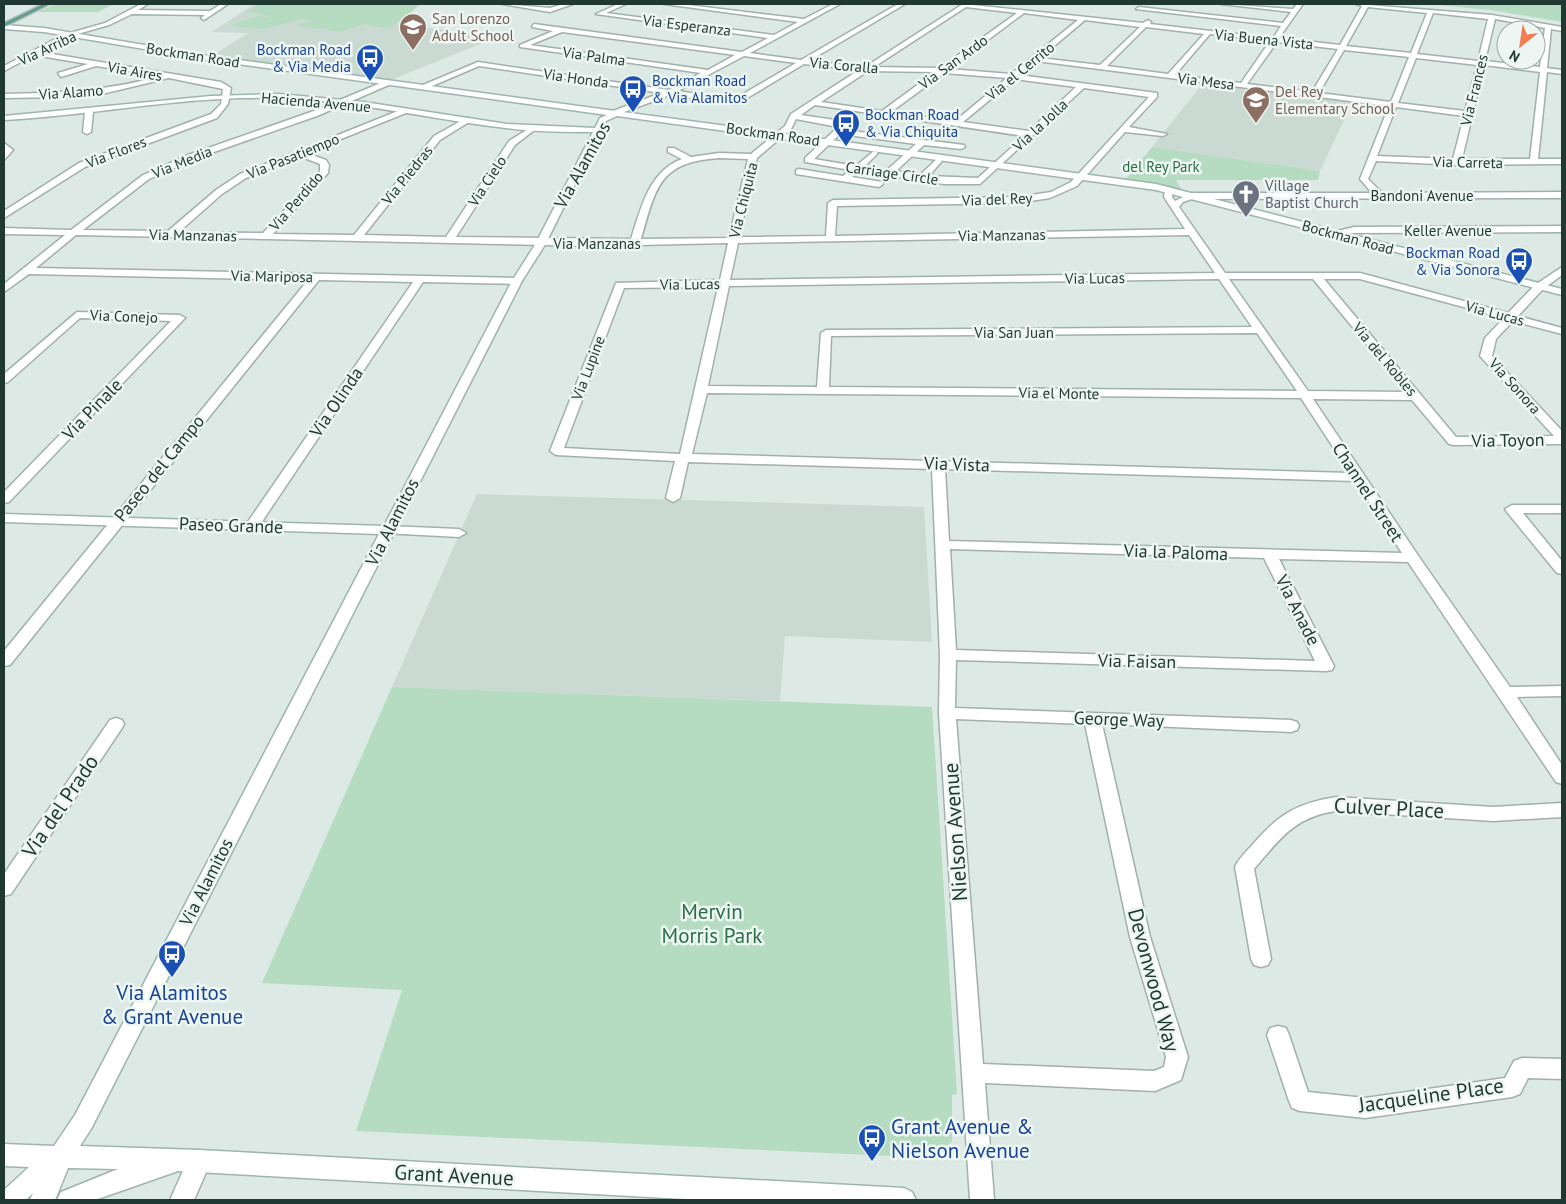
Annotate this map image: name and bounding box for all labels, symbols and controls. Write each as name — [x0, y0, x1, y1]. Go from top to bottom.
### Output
place label: San Lorenzo Adult School — [432, 9, 514, 45]
street label: Via Esperanza — [641, 10, 732, 40]
school or university icon: San Lorenzo Adult School — [398, 12, 428, 51]
north arrow — [1496, 20, 1546, 70]
street label: Via Buena Vista — [1213, 24, 1314, 54]
street label: Via Arriba — [14, 26, 79, 70]
street label: Via San Ardo — [914, 30, 991, 94]
street label: Bockman Road — [145, 38, 241, 72]
street label: Via el Cerrito — [981, 38, 1058, 105]
place label: Bockman Road & Via Media — [257, 40, 351, 76]
street label: Via Palma — [560, 42, 627, 70]
bus stop icon: Bockman Road & Via Media — [355, 43, 385, 82]
text: N — [1506, 46, 1523, 66]
street label: Via Coralla — [808, 52, 879, 77]
street label: Via Frances — [1456, 52, 1492, 129]
street label: Via Aires — [105, 57, 164, 85]
street label: Via Honda — [541, 64, 610, 92]
street label: Via Mesa — [1175, 68, 1236, 94]
place label: Bockman Road & Via Alamitos — [652, 71, 747, 107]
bus stop icon: Bockman Road & Via Alamitos — [618, 74, 648, 113]
street label: Via Alamo — [37, 80, 104, 104]
place label: Del Rey Elementary School — [1275, 82, 1395, 118]
school or university icon: Del Rey Elementary School — [1241, 85, 1271, 124]
street label: Hacienda Avenue — [260, 88, 372, 116]
street label: Via la Jolla — [1008, 95, 1071, 156]
place label: Bockman Road & Via Chiquita — [865, 105, 959, 141]
bus stop icon: Bockman Road & Via Chiquita — [831, 108, 861, 147]
street label: Via Alamitos — [548, 118, 615, 213]
street label: Bockman Road — [725, 118, 821, 150]
street label: Via Pasatiempo — [243, 129, 342, 184]
street label: Via Flores — [82, 132, 149, 173]
street label: Via Media — [148, 141, 215, 183]
street label: Via Piedras — [377, 141, 437, 209]
street label: Via Cielo — [463, 152, 510, 211]
street label: Via Carreta — [1432, 152, 1503, 172]
street label: Carriage Circle — [844, 157, 940, 189]
park label: del Rey Park — [1122, 157, 1201, 176]
street label: Via Chiquita — [724, 160, 762, 241]
street label: Via Perdido — [264, 167, 327, 235]
place label: Village Baptist Church — [1264, 176, 1359, 212]
church icon: Village Baptist Church — [1231, 179, 1261, 218]
street label: Bandoni Avenue — [1370, 186, 1474, 205]
street label: Via del Rey — [960, 188, 1033, 210]
street label: Bockman Road — [1300, 216, 1396, 258]
street label: Keller Avenue — [1404, 221, 1492, 240]
street label: Via Manzanas — [148, 225, 237, 245]
street label: Via Manzanas — [957, 225, 1046, 245]
street label: Via Manzanas — [552, 234, 641, 253]
place label: Bockman Road & Via Sonora — [1406, 243, 1500, 279]
bus stop icon: Bockman Road & Via Sonora — [1504, 246, 1534, 285]
street label: Via Mariposa — [230, 266, 313, 286]
street label: Via Lucas — [1064, 268, 1125, 288]
street label: Via Lucas — [659, 274, 720, 294]
street label: Via Lucas — [1463, 296, 1526, 330]
street label: Via Conejo — [89, 305, 158, 327]
street label: Via del Robles — [1348, 317, 1421, 400]
street label: Via San Juan — [973, 323, 1054, 342]
street label: Via Lupine — [567, 333, 609, 404]
street label: Via Sonora — [1484, 353, 1545, 418]
street label: Via Olinda — [304, 363, 368, 442]
street label: Via Pinale — [56, 373, 127, 445]
street label: Via el Monte — [1018, 383, 1099, 403]
street label: Paseo del Campo — [109, 410, 209, 526]
street label: Via Toyon — [1470, 428, 1545, 452]
street label: Channel Street — [1327, 438, 1409, 546]
street label: Via Vista — [923, 451, 990, 477]
street label: Via Alamitos — [360, 474, 424, 571]
street label: Paseo Grande — [179, 512, 283, 538]
street label: Via la Paloma — [1122, 539, 1229, 565]
street label: Via Anade — [1270, 570, 1326, 649]
street label: Via Faisan — [1097, 649, 1176, 673]
street label: George Way — [1073, 706, 1165, 732]
street label: Via del Prado — [15, 749, 104, 863]
street label: Nielson Avenue — [937, 762, 973, 902]
street label: Culver Place — [1333, 792, 1445, 824]
street label: Via Alamitos — [174, 834, 238, 931]
park label: Mervin Morris Park — [662, 898, 762, 949]
street label: Devonwood Way — [1122, 905, 1186, 1055]
bus stop icon: Via Alamitos & Grant Avenue — [157, 939, 187, 978]
place label: Via Alamitos & Grant Avenue — [101, 979, 243, 1030]
street label: Jacqueline Place — [1356, 1071, 1505, 1119]
place label: Grant Avenue & Nielson Avenue — [891, 1113, 1033, 1164]
bus stop icon: Grant Avenue & Nielson Avenue — [857, 1123, 887, 1162]
street label: Grant Avenue — [394, 1158, 514, 1192]

